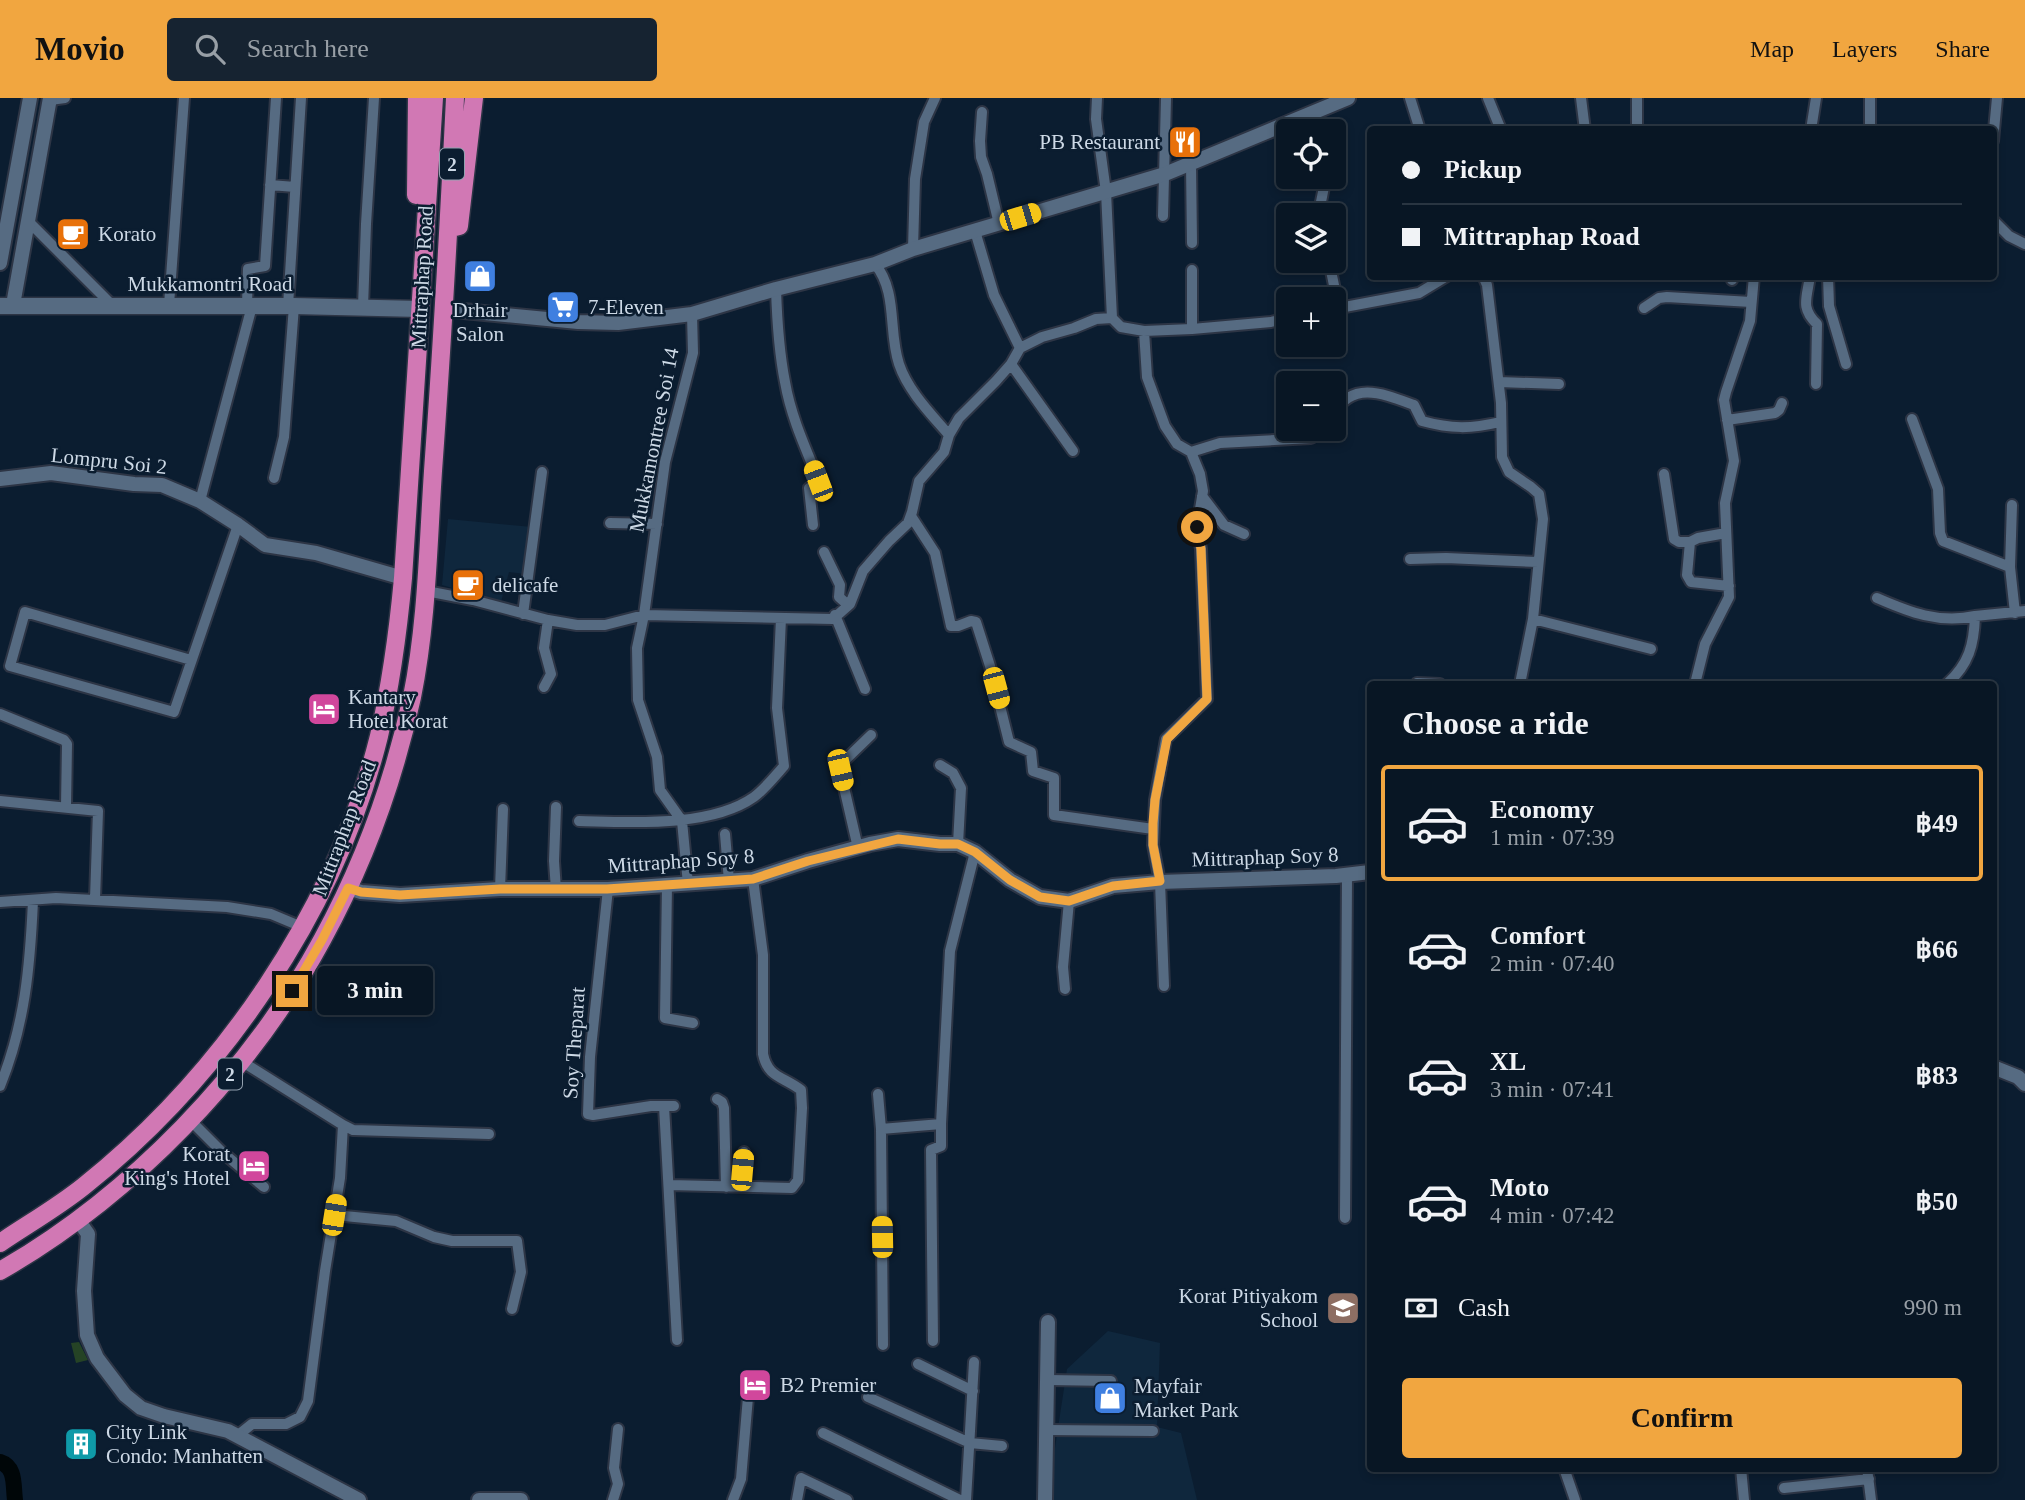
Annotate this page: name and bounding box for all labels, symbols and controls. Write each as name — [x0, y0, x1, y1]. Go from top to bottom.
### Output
search box — [167, 18, 657, 81]
icon: search — [191, 30, 229, 68]
text: Movio — [35, 31, 125, 67]
text: Search here — [247, 34, 369, 63]
text: Map — [1750, 36, 1794, 62]
text: Layers — [1832, 36, 1897, 62]
text: Share — [1935, 36, 1990, 62]
map controls — [1276, 119, 1346, 441]
button: locate — [1276, 119, 1346, 189]
restaurant icon: PB Restaurant — [1166, 123, 1204, 161]
place label: PB Restaurant — [1039, 130, 1160, 154]
road number: 2 — [440, 148, 464, 180]
text: Pickup — [1444, 155, 1522, 184]
car — [997, 201, 1044, 233]
button: layers — [1276, 203, 1346, 273]
street label: Mittraphap Road — [406, 205, 438, 349]
cafe icon: Korato — [54, 215, 92, 253]
place label: Korato — [98, 222, 156, 246]
text: Mittraphap Road — [1444, 222, 1640, 251]
shop icon: Drhair Salon — [461, 257, 499, 295]
street label: Mukkamontri Road — [127, 272, 293, 296]
button: + — [1276, 287, 1346, 357]
supermarket icon: 7-Eleven — [544, 288, 582, 326]
place label: 7-Eleven — [588, 295, 664, 319]
place label: Drhair Salon — [453, 298, 507, 346]
street label: Mukkamontree Soi 14 — [624, 345, 684, 534]
button: − — [1276, 371, 1346, 441]
street label: Lompru Soi 2 — [50, 443, 168, 479]
car — [801, 458, 836, 504]
route start — [1181, 511, 1213, 543]
cafe icon: delicafe — [449, 566, 487, 604]
place label: delicafe — [492, 573, 558, 597]
car — [981, 665, 1012, 711]
place label: Kantary Hotel Korat — [348, 685, 448, 733]
hotel icon: Kantary Hotel Korat — [305, 690, 343, 728]
text: Choose a ride — [1402, 705, 1589, 741]
car — [826, 747, 855, 793]
street label: Mittraphap Road — [307, 757, 381, 899]
icon: car — [1406, 792, 1469, 855]
text: Economy — [1490, 795, 1594, 824]
text: ฿49 — [1915, 809, 1958, 838]
text: 1 min · 07:39 — [1490, 825, 1615, 850]
street label: Mittraphap Soy 8 — [1191, 842, 1339, 872]
street label: Mittraphap Soy 8 — [607, 844, 755, 878]
icon: car — [1406, 918, 1469, 981]
text: Comfort — [1490, 921, 1585, 950]
text: ฿66 — [1915, 935, 1958, 964]
text: 2 min · 07:40 — [1490, 951, 1615, 976]
callout: 3 min — [316, 966, 432, 1015]
route end — [276, 975, 308, 1007]
text: 3 min — [347, 978, 403, 1003]
street label: Soy Theparat — [558, 986, 590, 1100]
icon: car — [1406, 1044, 1469, 1107]
text: XL — [1490, 1047, 1526, 1076]
road number: 2 — [218, 1058, 242, 1090]
text: ฿83 — [1915, 1061, 1958, 1090]
text: 3 min · 07:41 — [1490, 1077, 1615, 1102]
place label: Korat King's Hotel — [124, 1142, 230, 1190]
hotel icon: Korat King's Hotel — [235, 1147, 273, 1185]
car — [730, 1148, 755, 1192]
icon: car — [1406, 1170, 1469, 1233]
text: Moto — [1490, 1173, 1549, 1202]
text: ฿50 — [1915, 1187, 1958, 1216]
car — [321, 1193, 348, 1237]
text: 4 min · 07:42 — [1490, 1203, 1615, 1228]
car — [872, 1216, 893, 1258]
place label: Korat Pitiyakom School — [1179, 1284, 1318, 1332]
school or university icon: Korat Pitiyakom School — [1324, 1289, 1362, 1327]
icon: cash — [1402, 1289, 1440, 1327]
text: Cash — [1458, 1293, 1510, 1322]
text: 990 m — [1904, 1295, 1962, 1320]
hotel icon: B2 Premier — [736, 1366, 774, 1404]
place label: B2 Premier — [780, 1373, 876, 1397]
place label: Mayfair Market Park — [1134, 1374, 1239, 1422]
button: Confirm — [1402, 1378, 1962, 1458]
shop icon: Mayfair Market Park — [1091, 1379, 1129, 1417]
place label: City Link Condo: Manhatten — [106, 1420, 263, 1468]
building icon: City Link Condo: Manhatten — [62, 1425, 100, 1463]

